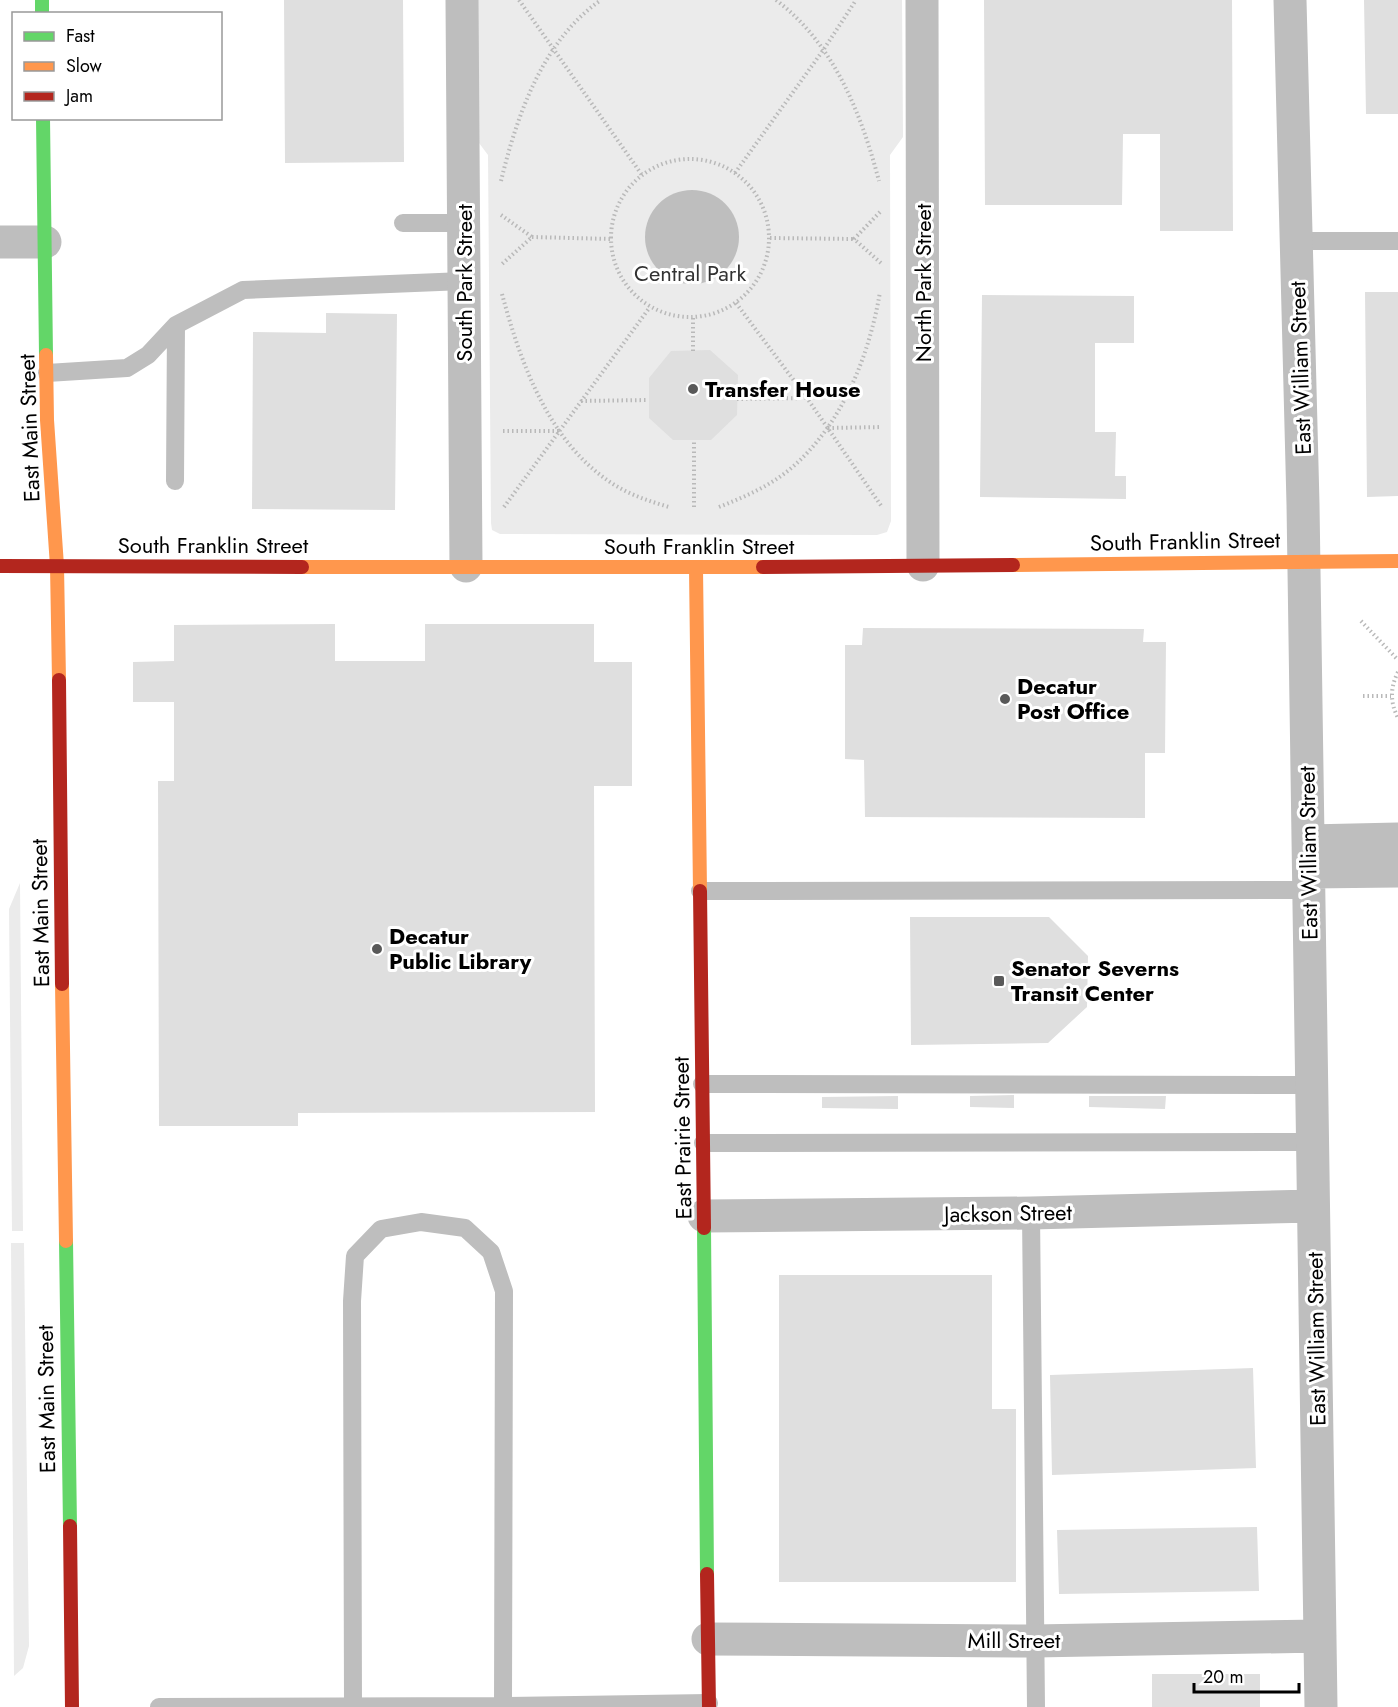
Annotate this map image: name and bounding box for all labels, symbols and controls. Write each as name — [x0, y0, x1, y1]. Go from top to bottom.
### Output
legend — [12, 12, 222, 120]
text: Fast — [66, 23, 95, 49]
text: Slow — [66, 53, 103, 79]
text: Jam — [64, 83, 93, 109]
street label: North Park Street — [907, 203, 939, 362]
street label: South Park Street — [448, 204, 480, 362]
park label: Central Park — [634, 257, 746, 289]
street label: East William Street — [1281, 280, 1319, 455]
street label: East Main Street — [10, 353, 48, 503]
place label: Transfer House — [705, 373, 861, 405]
marker: Transfer House — [686, 382, 700, 396]
street label: South Franklin Street — [1090, 523, 1281, 559]
street label: South Franklin Street — [118, 529, 309, 561]
street label: South Franklin Street — [604, 530, 795, 562]
place label: Decatur Post Office — [1017, 670, 1129, 727]
marker: Decatur Post Office — [998, 692, 1012, 706]
street label: East William Street — [1290, 765, 1326, 940]
street label: East Main Street — [23, 838, 57, 987]
place label: Decatur Public Library — [389, 920, 532, 977]
marker: Decatur Public Library — [370, 942, 384, 956]
place label: Senator Severns Transit Center — [1011, 952, 1179, 1009]
marker: Senator Severns Transit Center — [992, 974, 1006, 988]
street label: East Prairie Street — [665, 1056, 699, 1220]
street label: Jackson Street — [941, 1196, 1073, 1230]
street label: East William Street — [1298, 1251, 1334, 1426]
street label: East Main Street — [29, 1324, 63, 1473]
street label: Mill Street — [968, 1624, 1061, 1656]
scale bar — [1194, 1656, 1299, 1694]
text: 20 m — [1203, 1664, 1243, 1690]

